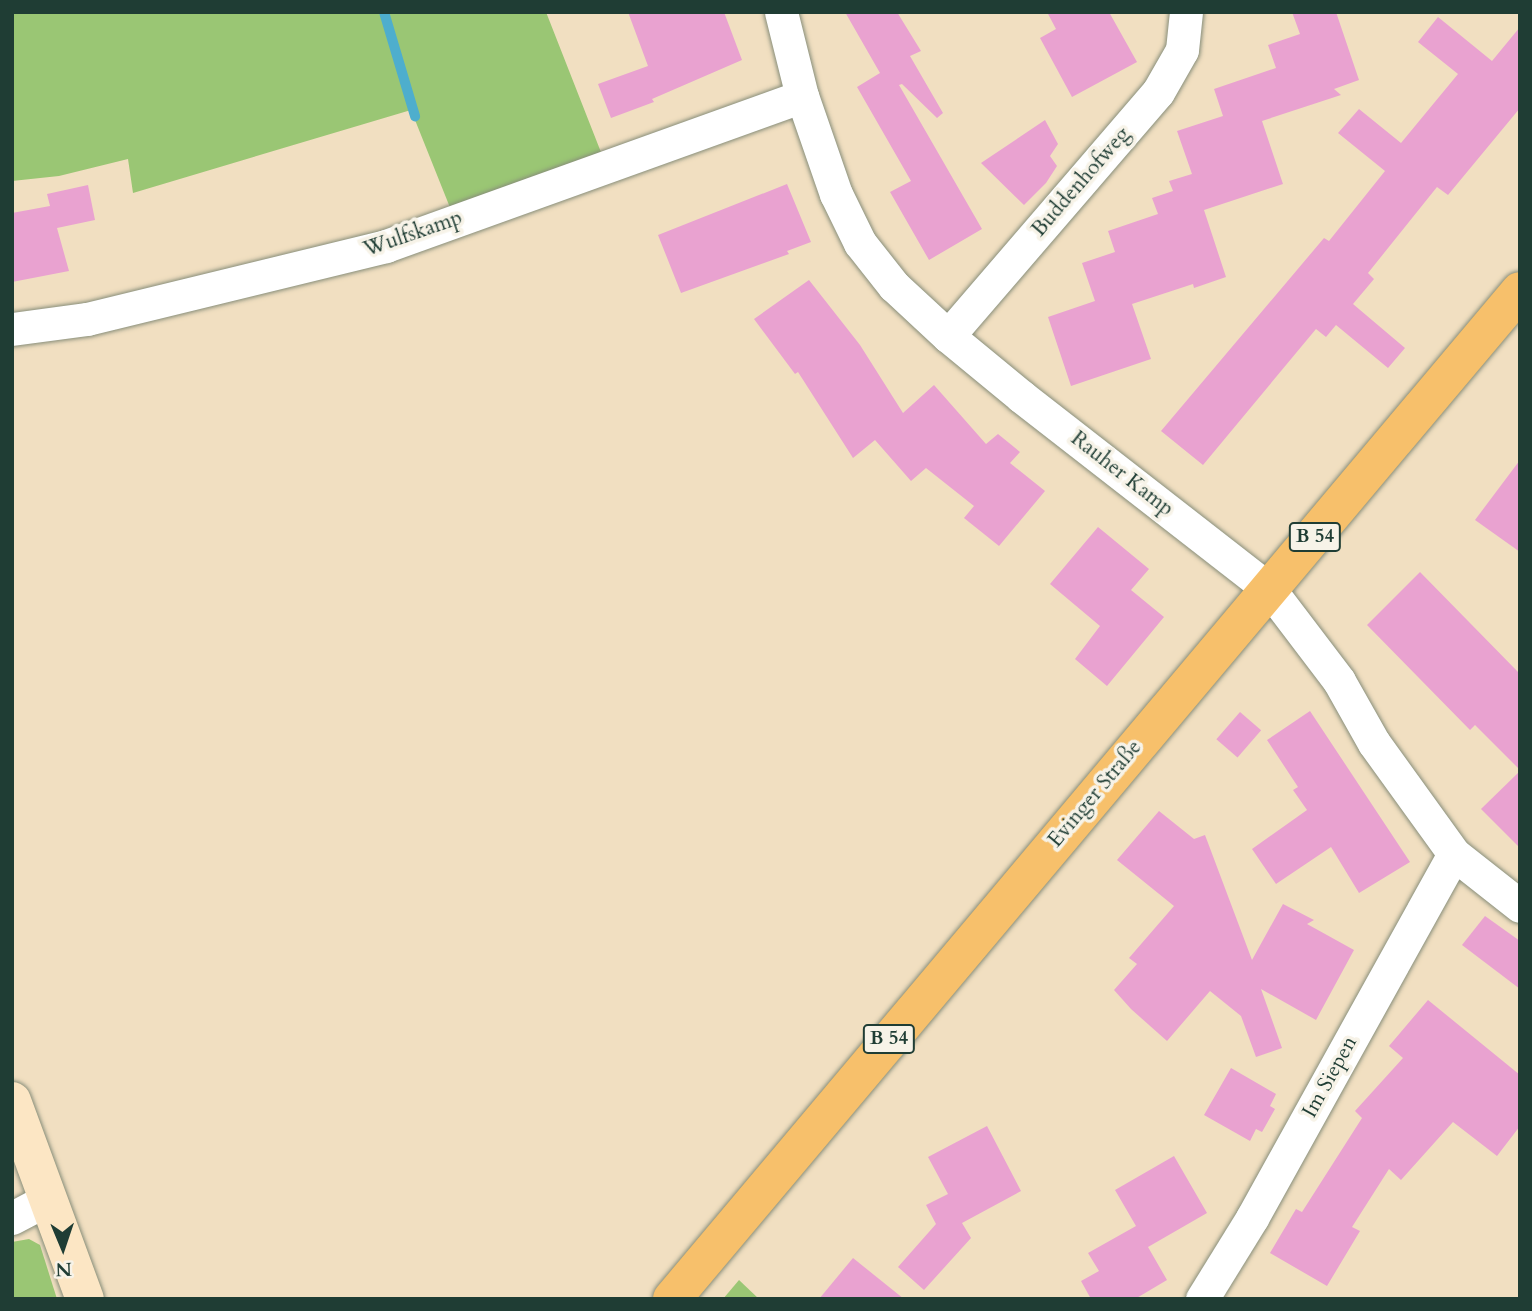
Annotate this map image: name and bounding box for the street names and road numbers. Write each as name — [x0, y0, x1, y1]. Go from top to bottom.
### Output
street label: Buddenhofweg — [1027, 122, 1135, 242]
street label: Wulfskamp — [360, 205, 466, 263]
street label: Rauher Kamp — [1066, 426, 1178, 522]
road number: B 54 — [1289, 522, 1341, 552]
street label: Evinger Straße — [1043, 735, 1147, 853]
road number: B 54 — [863, 1023, 915, 1054]
street label: Im Siepen — [1297, 1032, 1363, 1122]

